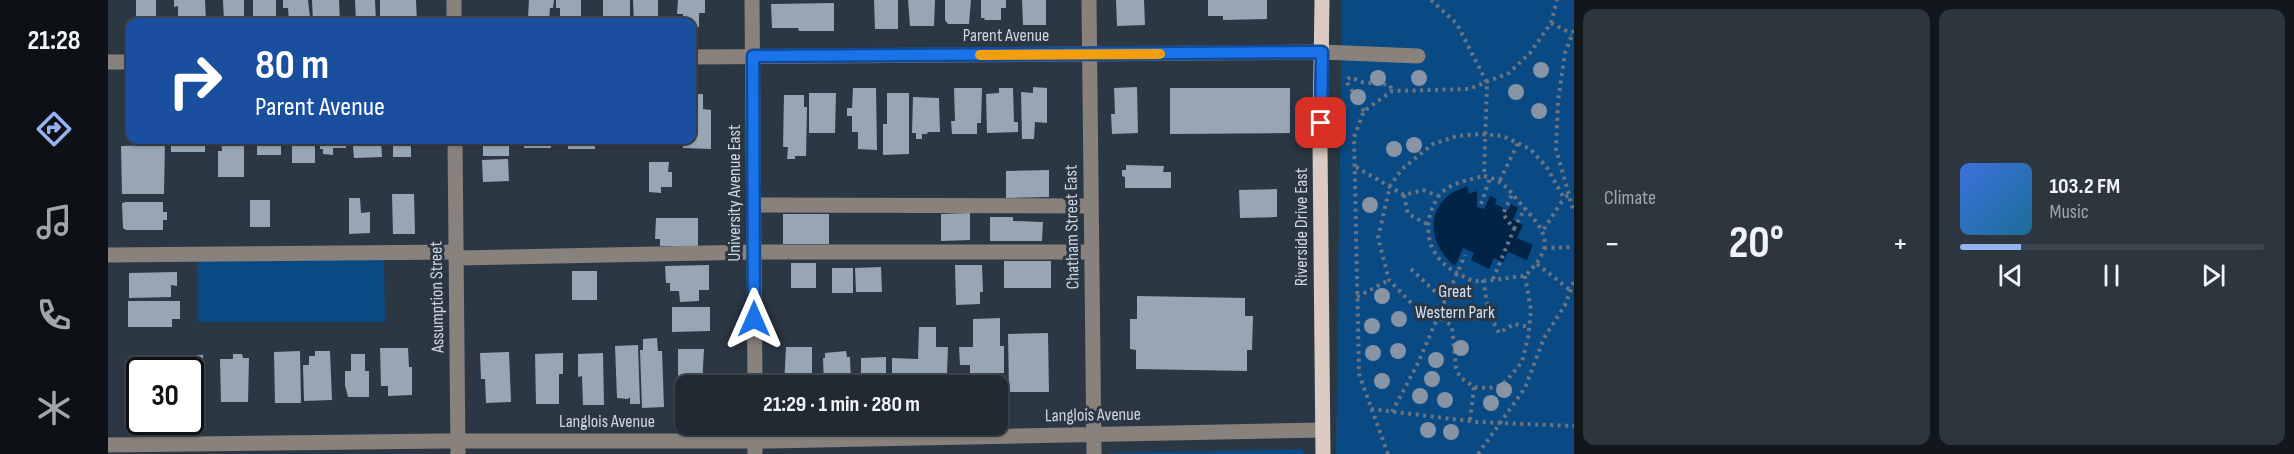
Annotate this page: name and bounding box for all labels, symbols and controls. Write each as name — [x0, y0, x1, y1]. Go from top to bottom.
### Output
text: 21:28 — [27, 25, 81, 57]
street label: Parent Avenue — [963, 25, 1049, 46]
text: 80 m — [255, 40, 329, 91]
icon: right — [156, 42, 234, 120]
text: Parent Avenue — [255, 91, 385, 123]
pin — [1295, 97, 1346, 148]
icon: arrive — [1304, 106, 1337, 139]
icon: directions — [33, 108, 75, 150]
street label: University Avenue East — [724, 124, 745, 261]
street label: Chatham Street East — [1060, 164, 1084, 290]
street label: Riverside Drive East — [1291, 167, 1312, 286]
text: 103.2 FM — [2050, 173, 2120, 200]
text: Climate — [1604, 186, 1656, 210]
text: Music — [2050, 200, 2089, 224]
icon: music — [33, 201, 75, 243]
text: 20° — [1729, 216, 1784, 271]
text: − — [1604, 224, 1620, 264]
text: + — [1892, 224, 1909, 264]
street label: Assumption Street — [426, 240, 448, 354]
icon: previous — [1994, 259, 2027, 292]
icon: pause — [2095, 259, 2128, 292]
icon: next — [2197, 259, 2230, 292]
park label: Great Western Park — [1415, 281, 1495, 323]
position arrow — [722, 287, 786, 351]
icon: phone — [33, 294, 75, 336]
speed limit sign: 30 — [126, 357, 204, 435]
icon: climate — [33, 387, 75, 429]
text: 21:29 · 1 min · 280 m — [763, 391, 920, 418]
street label: Langlois Avenue — [1045, 404, 1141, 426]
street label: Langlois Avenue — [559, 411, 655, 432]

